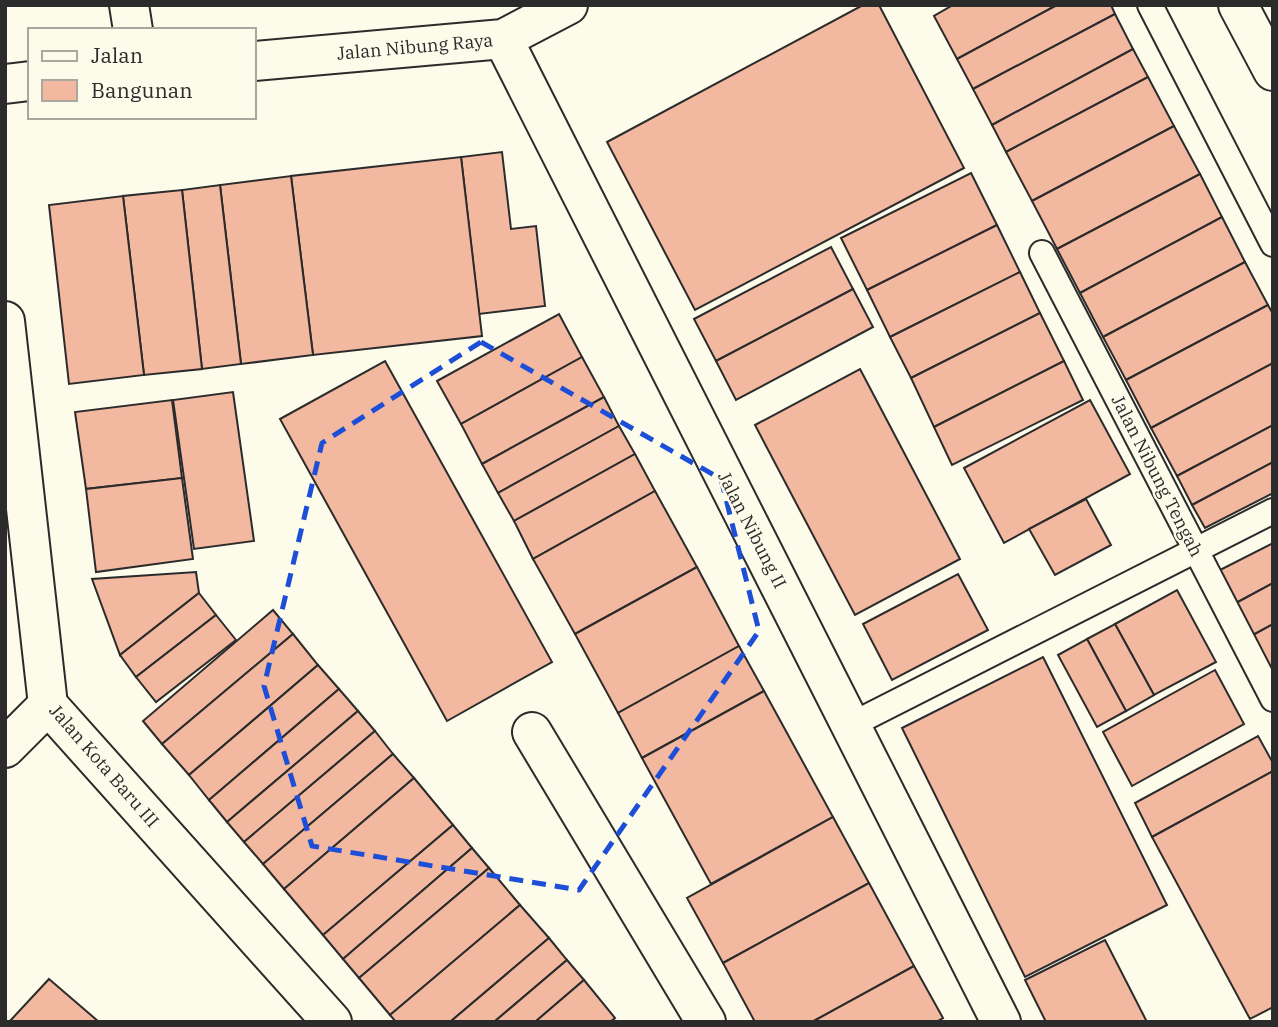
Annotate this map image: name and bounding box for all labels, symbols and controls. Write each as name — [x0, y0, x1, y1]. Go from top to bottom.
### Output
legend — [28, 28, 256, 119]
street label: Jalan Nibung Raya — [336, 28, 494, 65]
text: Jalan — [91, 41, 143, 69]
text: Bangunan — [91, 76, 193, 104]
street label: Jalan Nibung Tengah — [1107, 391, 1208, 561]
street label: Jalan Nibung II — [713, 467, 792, 592]
street label: Jalan Kota Baru III — [45, 699, 164, 832]

